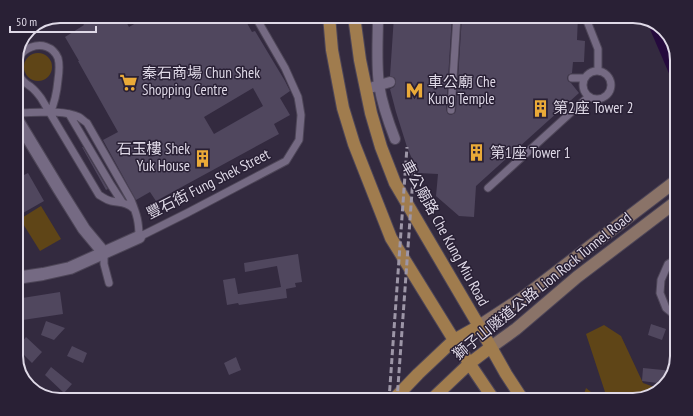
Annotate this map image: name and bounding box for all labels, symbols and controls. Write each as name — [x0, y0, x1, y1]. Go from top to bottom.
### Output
scale bar — [10, 8, 96, 34]
text: 50 m — [16, 14, 37, 29]
place label: 秦石商場 Chun Shek Shopping Centre — [142, 63, 260, 99]
supermarket icon: 秦石商場 Chun Shek Shopping Centre — [119, 72, 139, 92]
place label: 車公廟 Che Kung Temple — [428, 72, 496, 108]
metro station icon: 車公廟 Che Kung Temple — [405, 81, 425, 101]
building icon: 第2座 Tower 2 — [530, 98, 550, 118]
place label: 第2座 Tower 2 — [553, 98, 633, 117]
place label: 石玉樓 Shek Yuk House — [117, 139, 190, 175]
building icon: 第1座 Tower 1 — [467, 143, 487, 163]
place label: 第1座 Tower 1 — [490, 143, 570, 162]
street label: 豐石街 Fung Shek Street — [143, 144, 273, 223]
building icon: 石玉樓 Shek Yuk House — [193, 148, 213, 168]
street label: 車公廟路 Che Kung Miu Road — [397, 156, 493, 309]
street label: 獅子山隧道公路 Lion Rock Tunnel Road — [449, 208, 635, 364]

